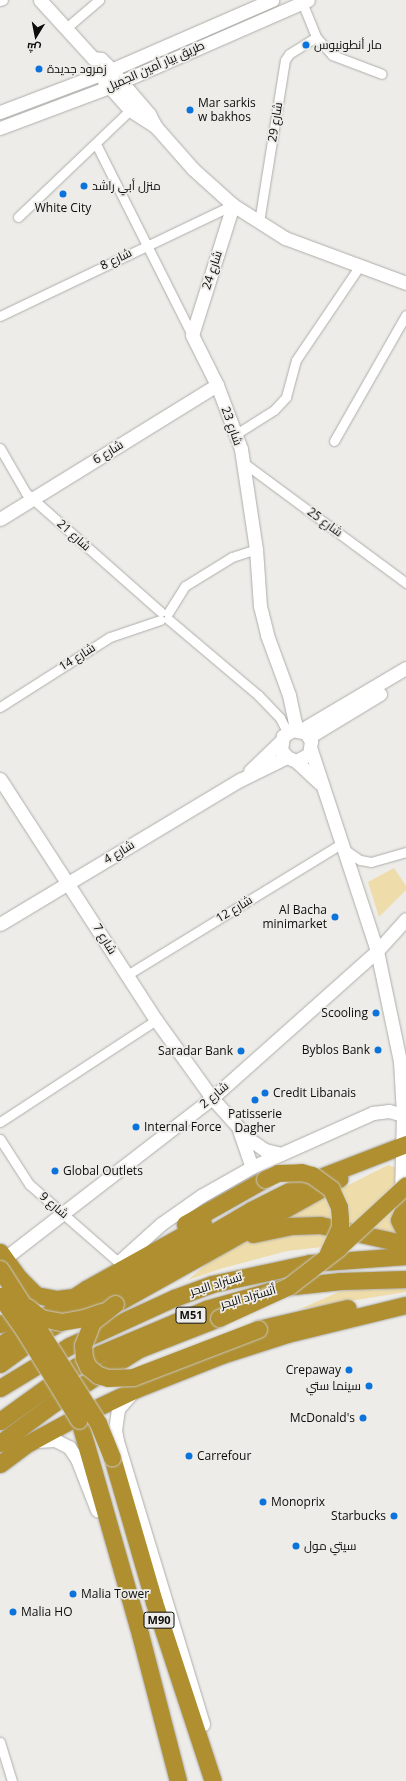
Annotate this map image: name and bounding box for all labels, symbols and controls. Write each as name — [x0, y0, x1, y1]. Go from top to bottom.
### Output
north arrow — [16, 16, 56, 56]
street label: طريق بيار أمين الجميل — [103, 38, 207, 94]
place label: مار أنطونيوس — [314, 38, 382, 52]
text: ش — [26, 40, 42, 57]
marker: مار أنطونيوس — [301, 40, 311, 50]
place label: زمرود جديدة — [47, 62, 107, 76]
marker: زمرود جديدة — [34, 64, 44, 74]
place label: Mar sarkis w bakhos — [198, 96, 256, 124]
street label: شارع 29 — [265, 101, 285, 143]
marker: Mar sarkis w bakhos — [185, 105, 195, 115]
place label: منزل أبي راشد — [92, 179, 161, 193]
marker: منزل أبي راشد — [79, 181, 89, 191]
marker: White City — [58, 189, 68, 199]
place label: White City — [35, 201, 91, 215]
street label: شارع 8 — [98, 245, 134, 273]
street label: شارع 24 — [199, 249, 225, 291]
street label: شارع 23 — [218, 405, 246, 447]
street label: شارع 6 — [90, 437, 126, 467]
street label: شارع 25 — [305, 504, 345, 540]
street label: شارع 21 — [54, 516, 94, 554]
street label: شارع 14 — [56, 640, 98, 674]
street label: شارع 4 — [101, 837, 137, 867]
street label: شارع 12 — [213, 893, 255, 925]
place label: Al Bacha minimarket — [262, 903, 327, 931]
marker: Al Bacha minimarket — [330, 912, 340, 922]
street label: شارع 7 — [90, 921, 120, 957]
place label: Scooling — [321, 1006, 368, 1020]
marker: Scooling — [371, 1008, 381, 1018]
place label: Byblos Bank — [302, 1043, 370, 1057]
place label: Saradar Bank — [158, 1044, 233, 1058]
marker: Byblos Bank — [373, 1045, 383, 1055]
marker: Saradar Bank — [236, 1046, 246, 1056]
street label: شارع 2 — [197, 1079, 231, 1111]
place label: Credit Libanais — [273, 1086, 356, 1100]
marker: Credit Libanais — [260, 1088, 270, 1098]
marker: Patisserie Dagher — [250, 1095, 260, 1105]
place label: Patisserie Dagher — [228, 1107, 282, 1135]
place label: Internal Force — [144, 1120, 222, 1134]
marker: Internal Force — [131, 1122, 141, 1132]
place label: Global Outlets — [63, 1164, 143, 1178]
marker: Global Outlets — [50, 1166, 60, 1176]
street label: شارع 9 — [37, 1189, 71, 1221]
street label: تستراد البحر — [188, 1269, 244, 1299]
street label: أتستراد البحر — [219, 1282, 277, 1312]
road number: M51 — [175, 1306, 207, 1324]
place label: Crepaway — [286, 1363, 341, 1377]
marker: Crepaway — [344, 1365, 354, 1375]
place label: سينما ستي — [306, 1379, 361, 1393]
marker: سينما ستي — [364, 1381, 374, 1391]
place label: McDonald's — [290, 1411, 355, 1425]
marker: McDonald's — [358, 1413, 368, 1423]
place label: Carrefour — [197, 1449, 251, 1463]
marker: Carrefour — [184, 1451, 194, 1461]
place label: Monoprix — [271, 1495, 325, 1509]
marker: Monoprix — [258, 1497, 268, 1507]
place label: Starbucks — [331, 1509, 386, 1523]
marker: Starbucks — [389, 1511, 399, 1521]
place label: سيتي مول — [304, 1539, 357, 1553]
marker: سيتي مول — [291, 1541, 301, 1551]
place label: Malia Tower — [81, 1587, 149, 1601]
marker: Malia Tower — [68, 1589, 78, 1599]
place label: Malia HO — [21, 1605, 72, 1619]
marker: Malia HO — [8, 1607, 18, 1617]
road number: M90 — [143, 1611, 175, 1629]

